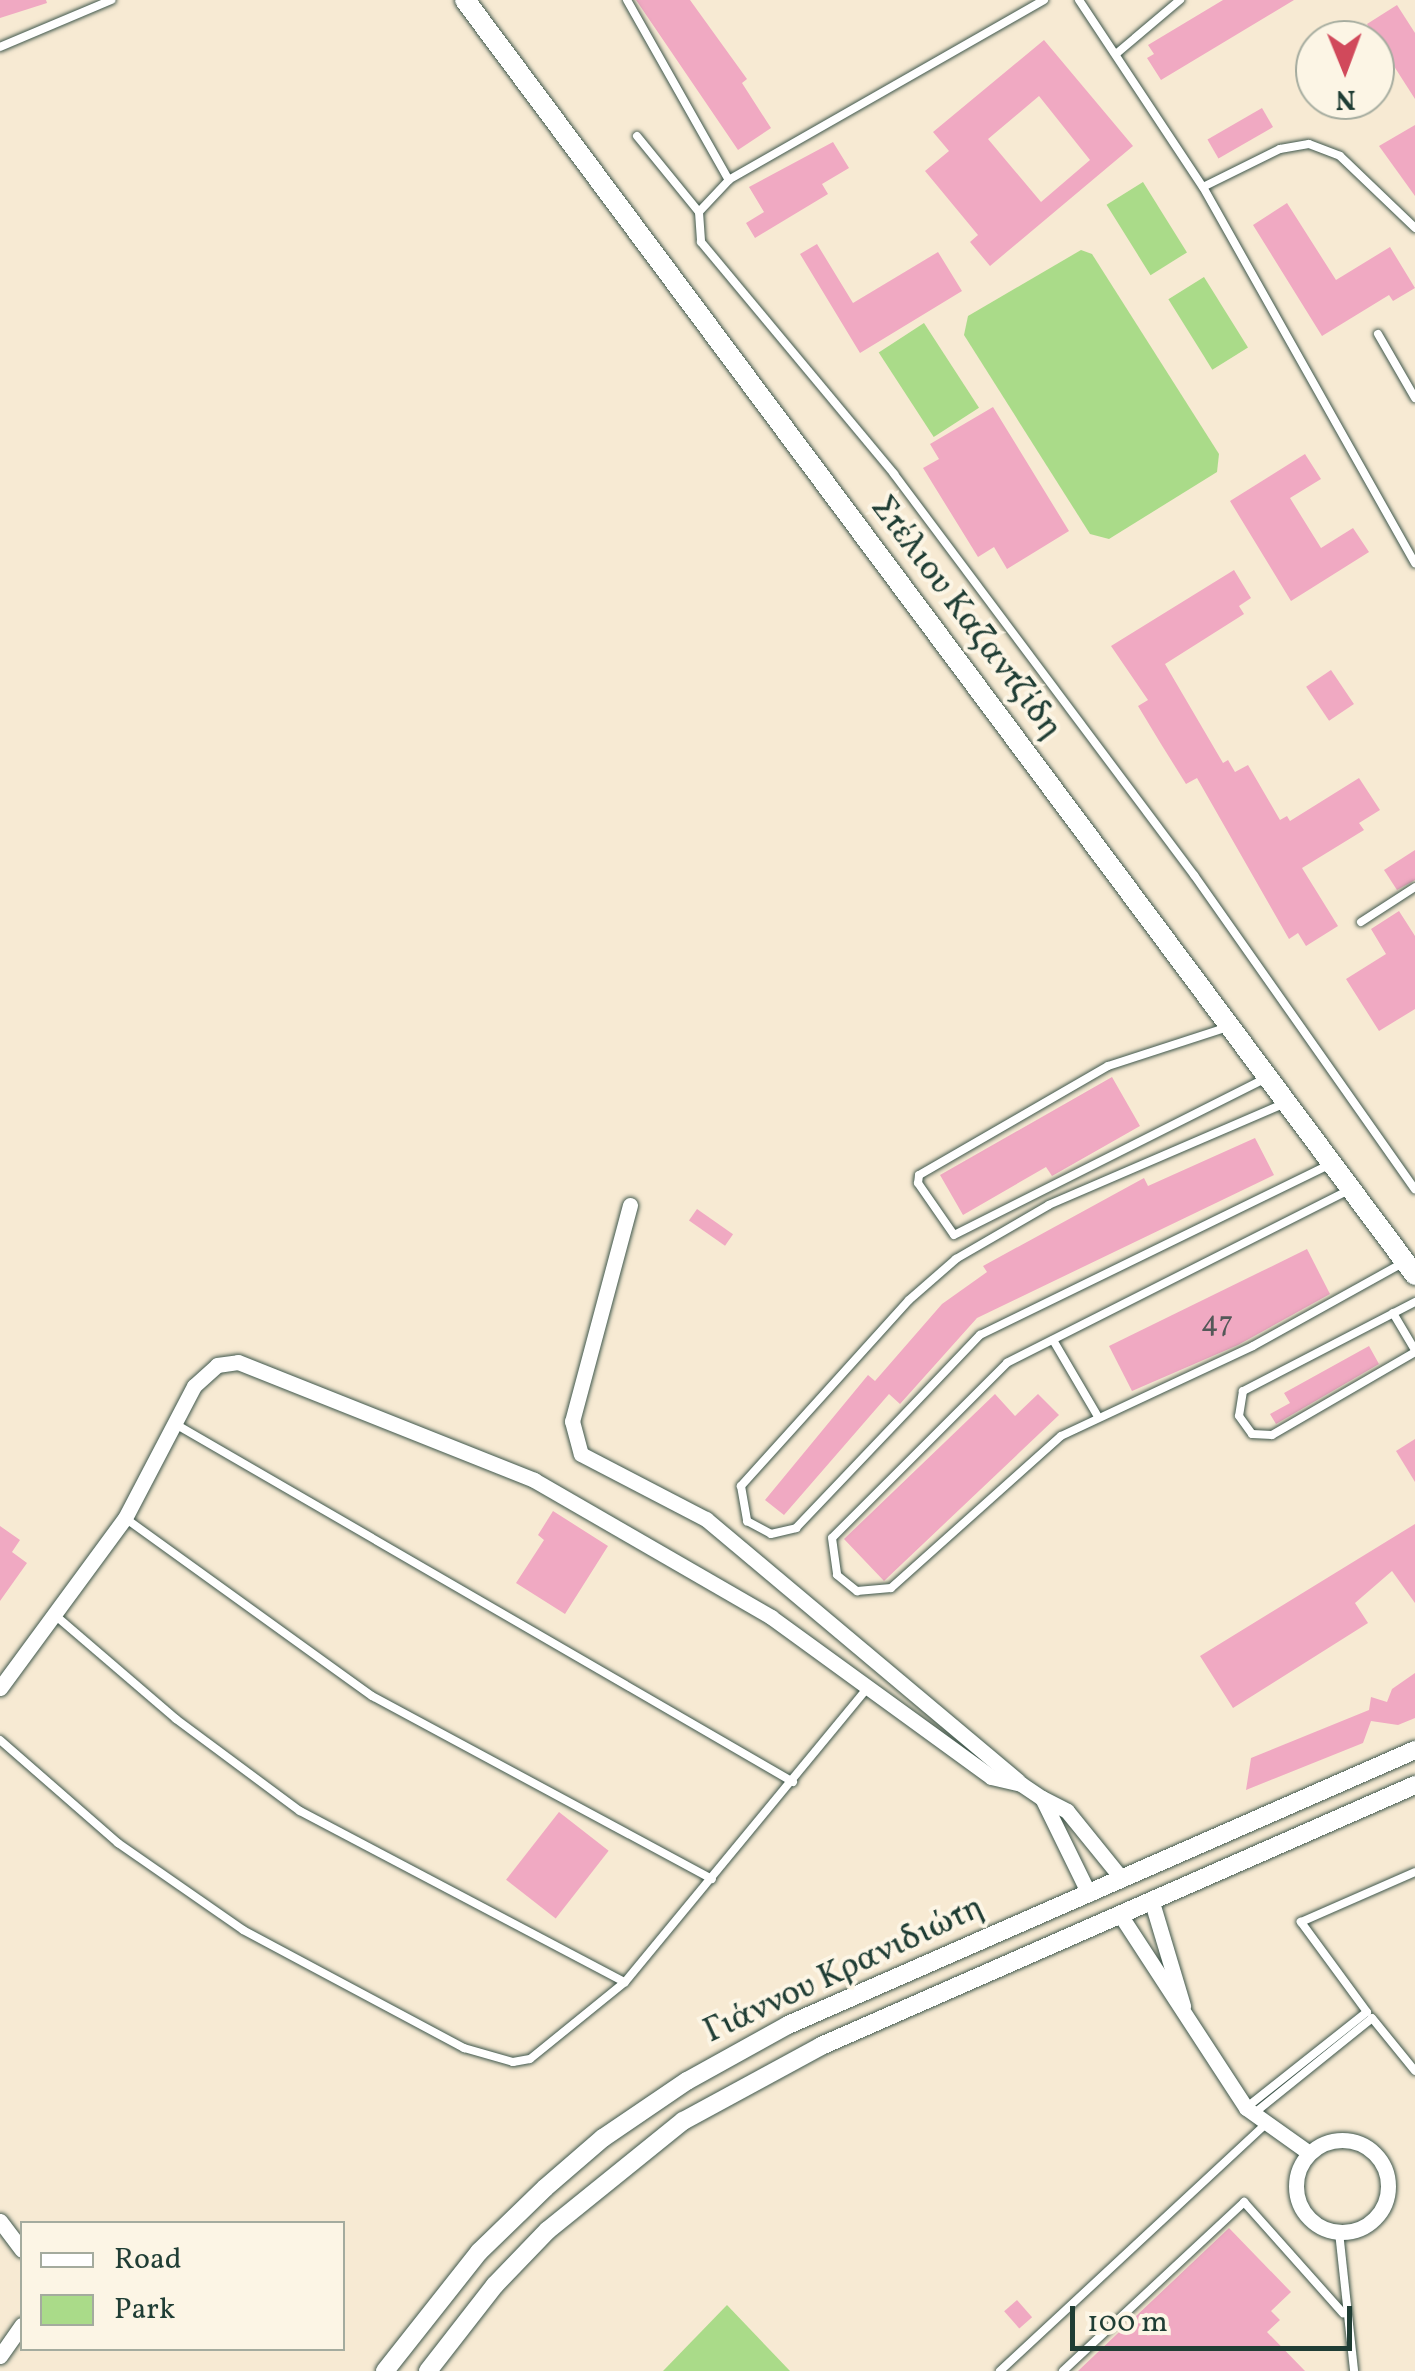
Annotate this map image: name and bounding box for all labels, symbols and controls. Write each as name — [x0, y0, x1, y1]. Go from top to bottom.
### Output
north arrow — [1295, 20, 1395, 120]
text: N — [1335, 79, 1356, 118]
street label: Στέλιου Καζαντζίδη — [861, 488, 1071, 748]
house number: 47 — [1201, 1305, 1233, 1341]
street label: Γιάννου Κρανιδιώτη — [697, 1887, 991, 2053]
legend — [20, 2221, 345, 2351]
text: Road — [114, 2239, 182, 2281]
scale bar — [1075, 2286, 1358, 2348]
text: Park — [114, 2289, 175, 2331]
text: 100 m — [1087, 2302, 1168, 2344]

